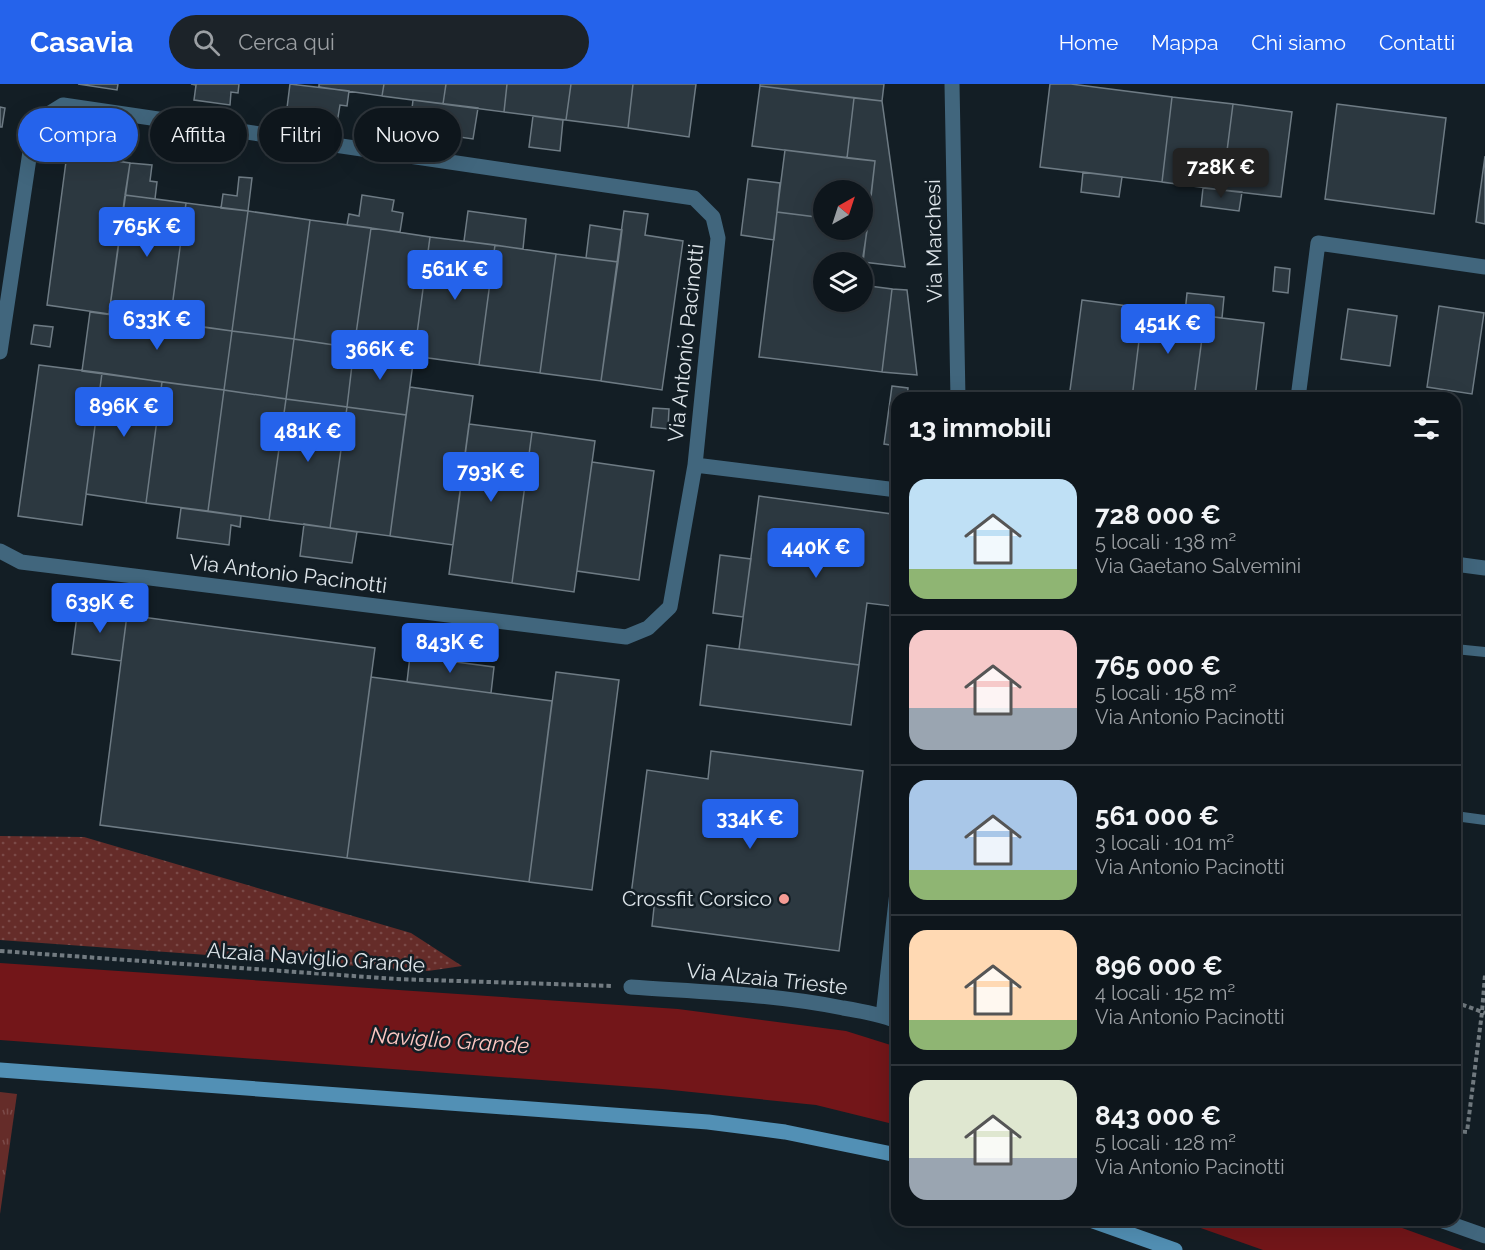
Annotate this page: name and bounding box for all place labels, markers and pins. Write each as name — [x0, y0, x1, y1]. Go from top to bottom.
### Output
pin: 728K € — [1172, 148, 1270, 199]
pin: 765K € — [98, 207, 196, 258]
pin: 561K € — [406, 250, 504, 301]
pin: 633K € — [108, 300, 206, 351]
pin: 451K € — [1119, 304, 1217, 355]
pin: 366K € — [331, 330, 429, 381]
pin: 896K € — [75, 387, 173, 438]
pin: 481K € — [259, 412, 357, 463]
pin: 793K € — [442, 452, 540, 503]
pin: 440K € — [767, 528, 865, 579]
pin: 639K € — [51, 583, 149, 634]
pin: 843K € — [401, 623, 499, 674]
pin: 334K € — [701, 799, 799, 850]
place label: Crossfit Corsico — [622, 886, 772, 911]
marker: Crossfit Corsico — [777, 892, 791, 906]

